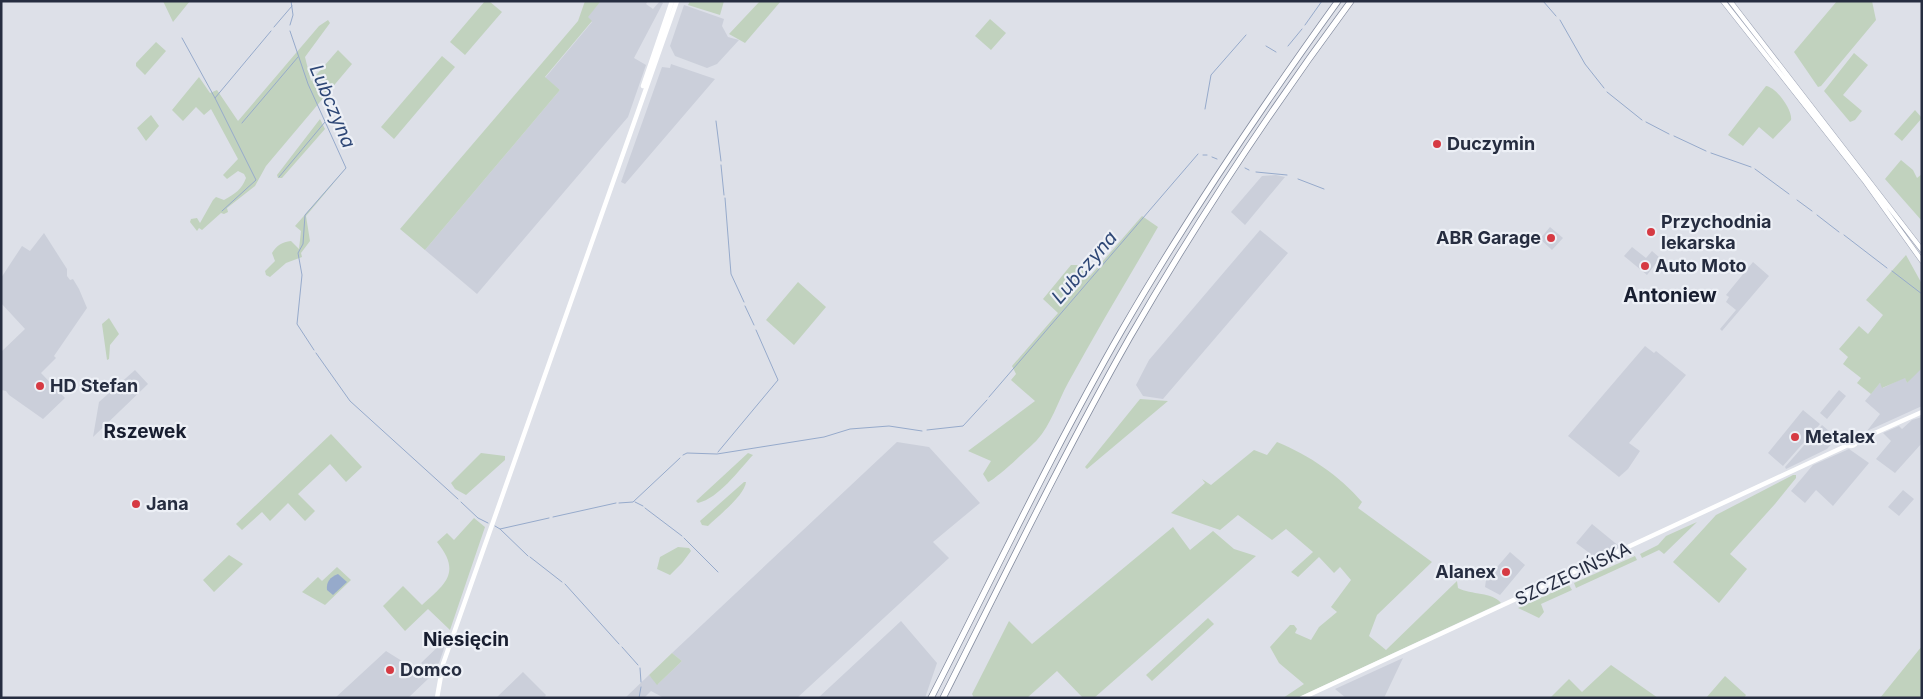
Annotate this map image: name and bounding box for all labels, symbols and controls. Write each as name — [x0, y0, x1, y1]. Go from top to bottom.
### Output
water label: Lubczyna — [305, 61, 361, 152]
place label: Duczymin — [1447, 133, 1535, 154]
marker: Duczymin — [1431, 138, 1443, 150]
place label: Przychodnia lekarska — [1661, 211, 1772, 253]
water label: Lubczyna — [1047, 226, 1122, 308]
marker: Przychodnia lekarska — [1645, 226, 1657, 238]
place label: ABR Garage — [1436, 227, 1541, 248]
marker: ABR Garage — [1545, 232, 1557, 244]
place label: Auto Moto — [1655, 255, 1747, 276]
marker: Auto Moto — [1639, 260, 1651, 272]
district label: Antoniew — [1623, 283, 1717, 307]
place label: HD Stefan — [50, 375, 138, 396]
marker: HD Stefan — [34, 380, 46, 392]
district label: Rszewek — [104, 420, 186, 443]
place label: Metalex — [1805, 426, 1876, 447]
marker: Metalex — [1789, 431, 1801, 443]
place label: Jana — [146, 493, 189, 514]
marker: Jana — [130, 498, 142, 510]
street label: SZCZECIŃSKA — [1511, 537, 1634, 610]
place label: Alanex — [1435, 561, 1497, 582]
marker: Alanex — [1500, 566, 1512, 578]
district label: Niesięcin — [423, 628, 509, 651]
place label: Domco — [400, 659, 462, 680]
marker: Domco — [384, 664, 396, 676]

